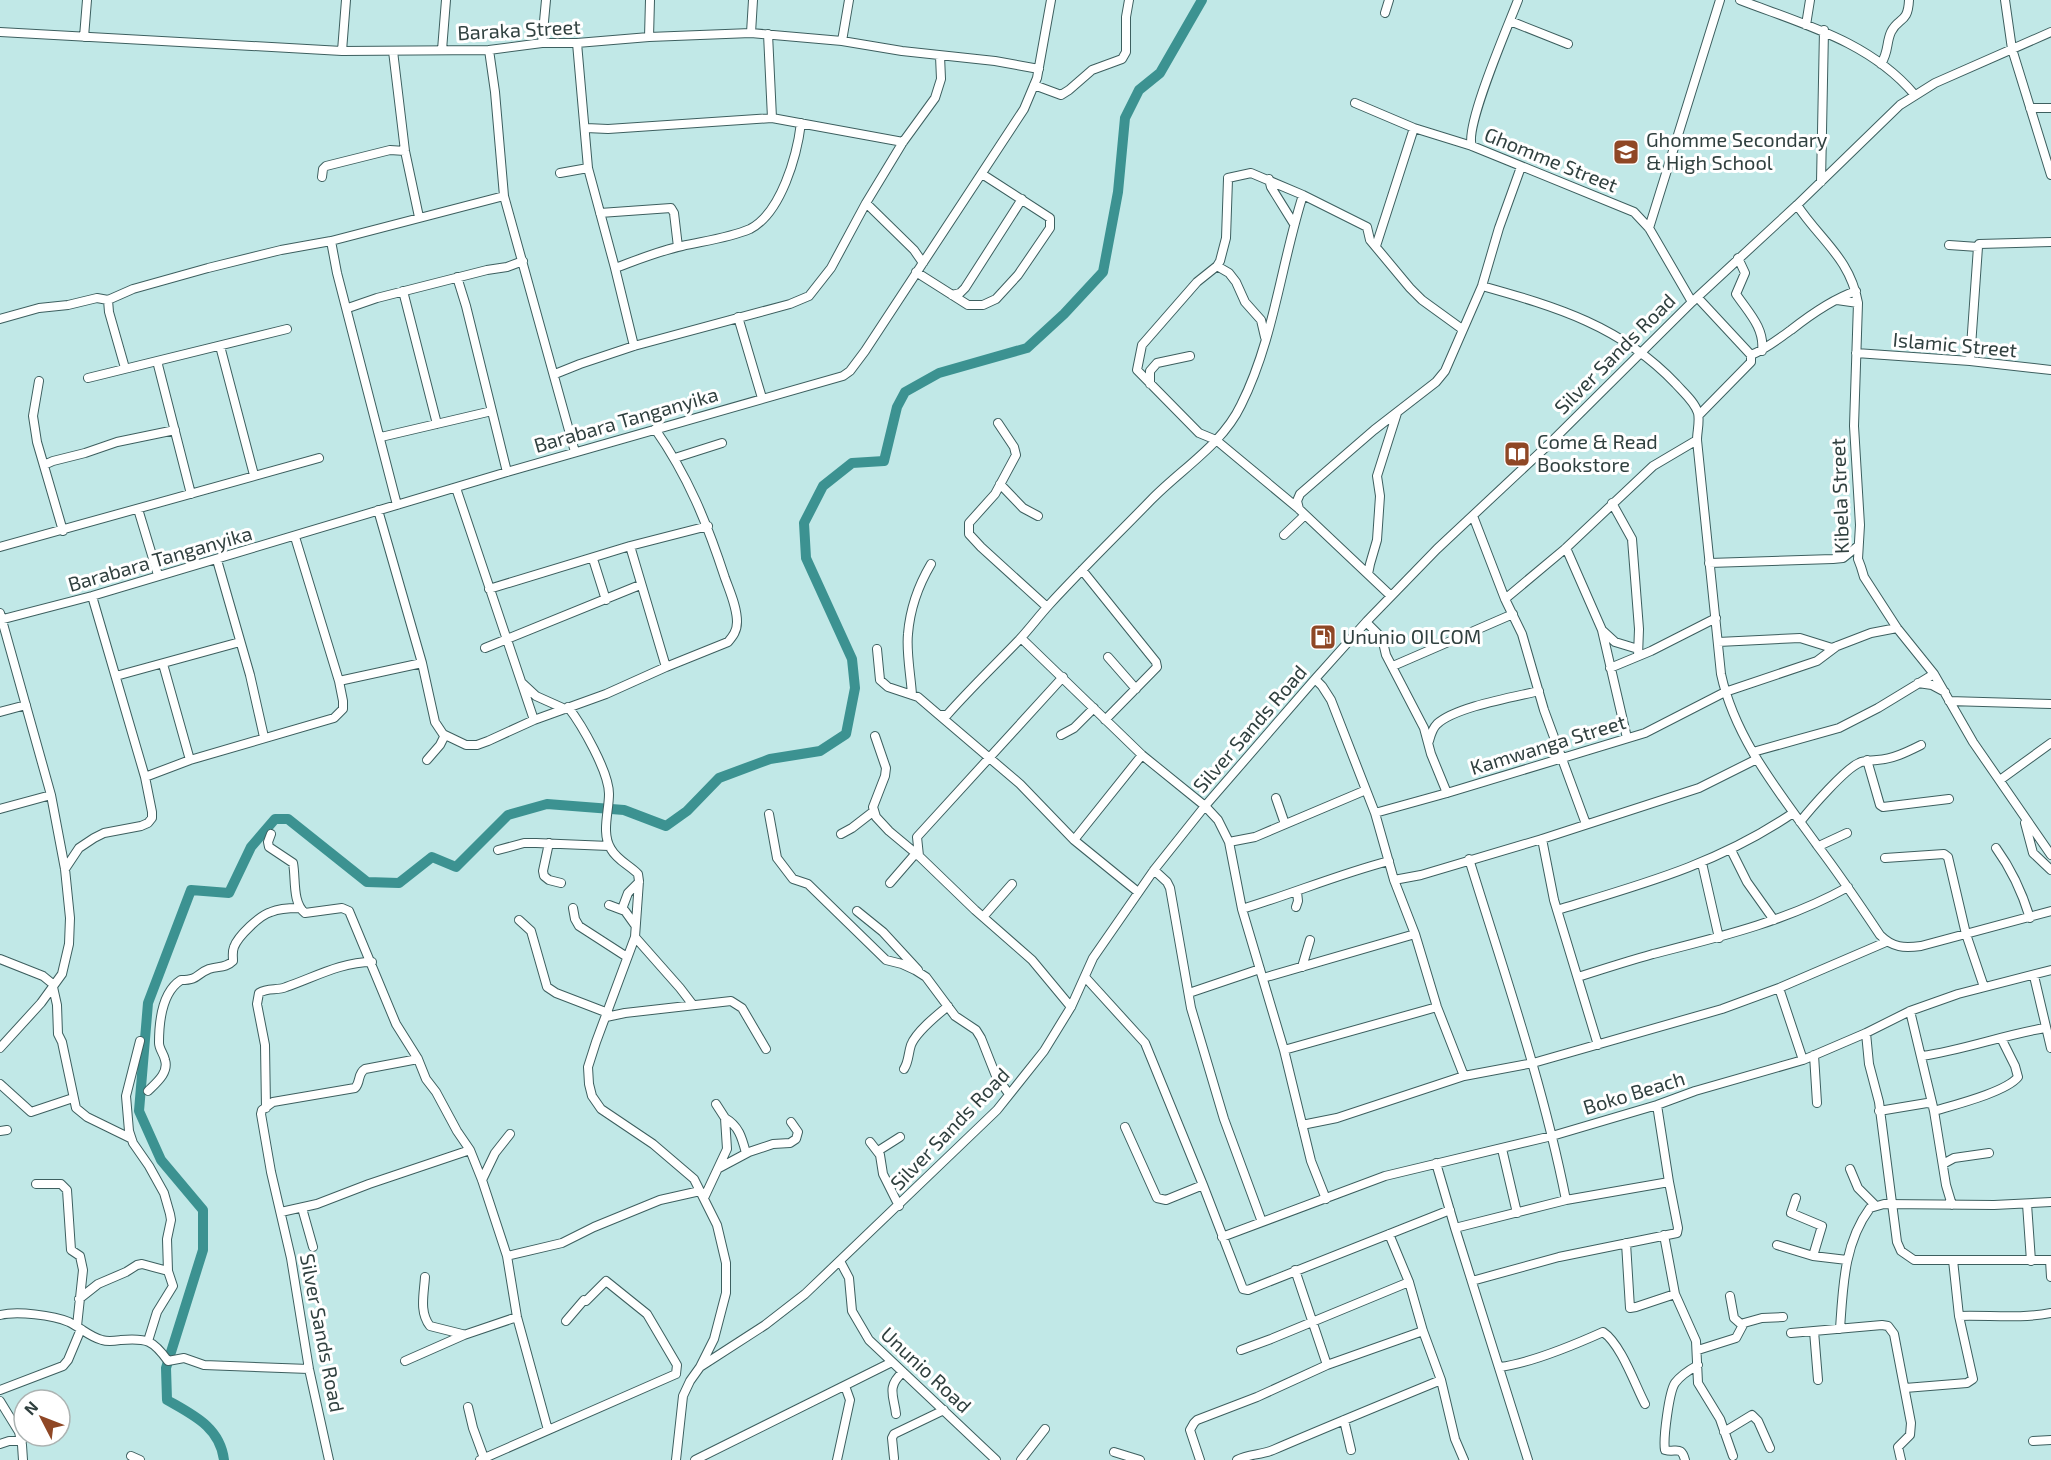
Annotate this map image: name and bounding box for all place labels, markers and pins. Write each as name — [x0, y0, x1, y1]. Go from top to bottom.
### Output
place label: Ghomme Secondary & High School — [1646, 127, 1828, 174]
school or university icon: Ghomme Secondary & High School — [1611, 137, 1641, 167]
place label: Come & Read Bookstore — [1537, 429, 1658, 476]
library icon: Come & Read Bookstore — [1502, 439, 1532, 469]
fuel station icon: Ununio OILCOM — [1308, 622, 1338, 652]
place label: Ununio OILCOM — [1342, 624, 1481, 648]

